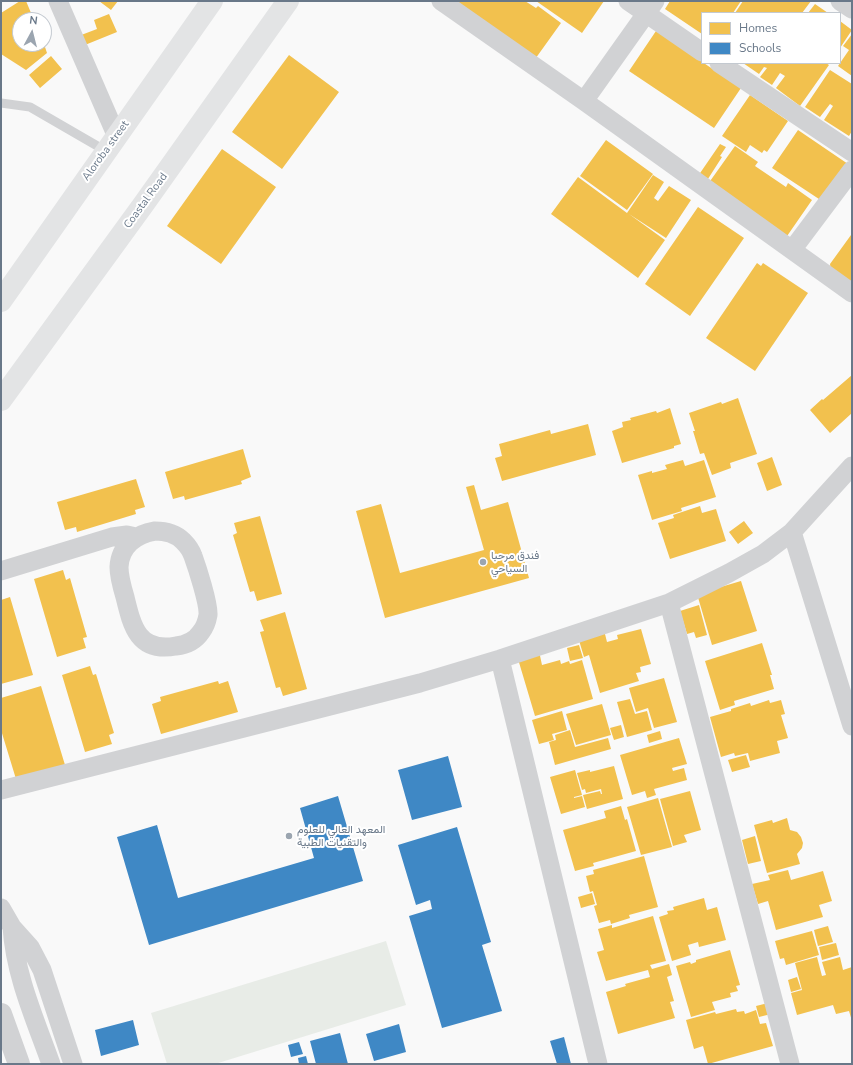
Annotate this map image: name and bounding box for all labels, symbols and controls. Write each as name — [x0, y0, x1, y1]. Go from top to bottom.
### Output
north arrow — [12, 12, 52, 52]
legend — [701, 12, 841, 64]
text: N — [28, 13, 38, 29]
text: Homes — [739, 20, 777, 36]
text: Schools — [739, 40, 781, 56]
street label: Aloroba street — [80, 118, 132, 184]
street label: Coastal Road — [121, 171, 171, 231]
place label: فندق مرحبا السياحي — [491, 549, 539, 575]
marker: فندق مرحبا السياحي — [478, 557, 488, 567]
place label: المعهد العالي للعلوم والتقنيات الطبية — [297, 823, 385, 849]
marker: المعهد العالي للعلوم والتقنيات الطبية — [284, 831, 294, 841]

